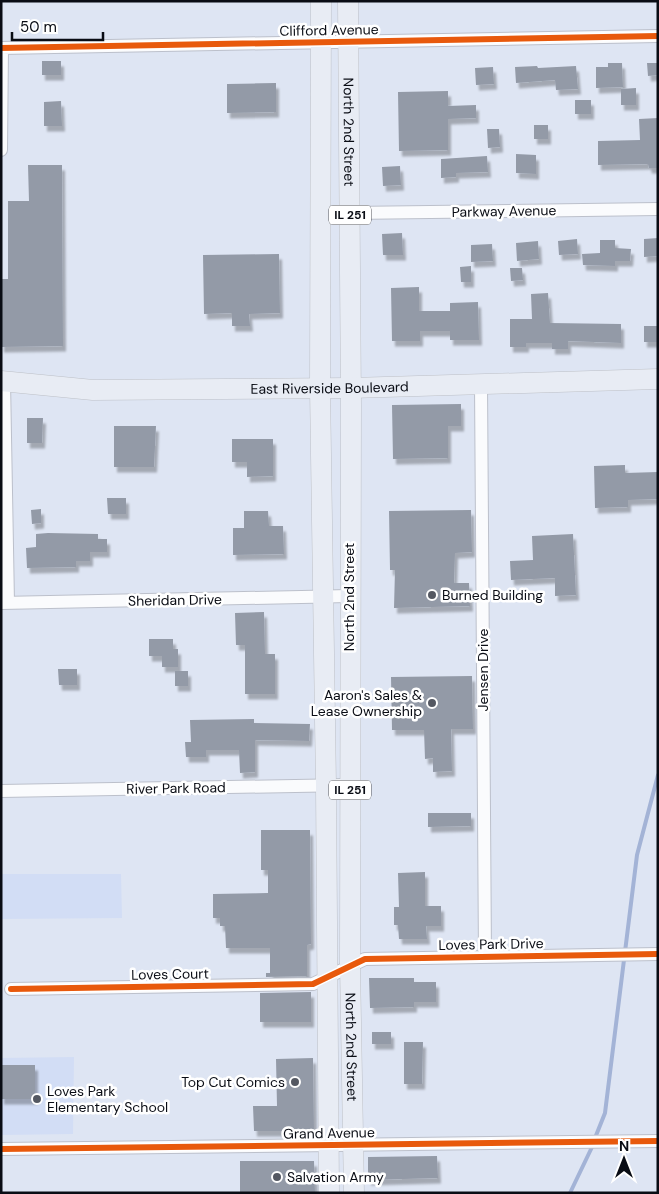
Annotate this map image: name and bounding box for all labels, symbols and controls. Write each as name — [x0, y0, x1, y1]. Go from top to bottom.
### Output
scale bar — [12, 10, 104, 42]
text: 50 m — [20, 17, 57, 37]
street label: Clifford Avenue — [279, 20, 379, 40]
street label: North 2nd Street — [340, 78, 358, 186]
street label: Parkway Avenue — [452, 201, 556, 221]
road number: IL 251 — [329, 206, 371, 224]
street label: East Riverside Boulevard — [250, 377, 409, 398]
street label: North 2nd Street — [340, 543, 358, 651]
place label: Burned Building — [442, 586, 543, 604]
marker: Burned Building — [426, 589, 438, 601]
street label: Sheridan Drive — [128, 590, 222, 610]
street label: Jensen Drive — [474, 629, 492, 711]
place label: Aaron's Sales & Lease Ownership — [311, 686, 422, 720]
marker: Aaron's Sales & Lease Ownership — [426, 697, 438, 709]
street label: River Park Road — [126, 778, 226, 798]
road number: IL 251 — [329, 780, 371, 800]
street label: Loves Park Drive — [438, 934, 544, 954]
street label: Loves Court — [131, 964, 209, 984]
street label: North 2nd Street — [341, 992, 361, 1102]
place label: Top Cut Comics — [181, 1073, 285, 1091]
marker: Top Cut Comics — [289, 1076, 301, 1088]
place label: Loves Park Elementary School — [47, 1082, 168, 1116]
marker: Loves Park Elementary School — [31, 1093, 43, 1105]
street label: Grand Avenue — [283, 1123, 375, 1143]
north arrow — [599, 1134, 649, 1184]
text: N — [619, 1137, 629, 1155]
place label: Salvation Army — [287, 1168, 384, 1186]
marker: Salvation Army — [271, 1171, 283, 1183]

